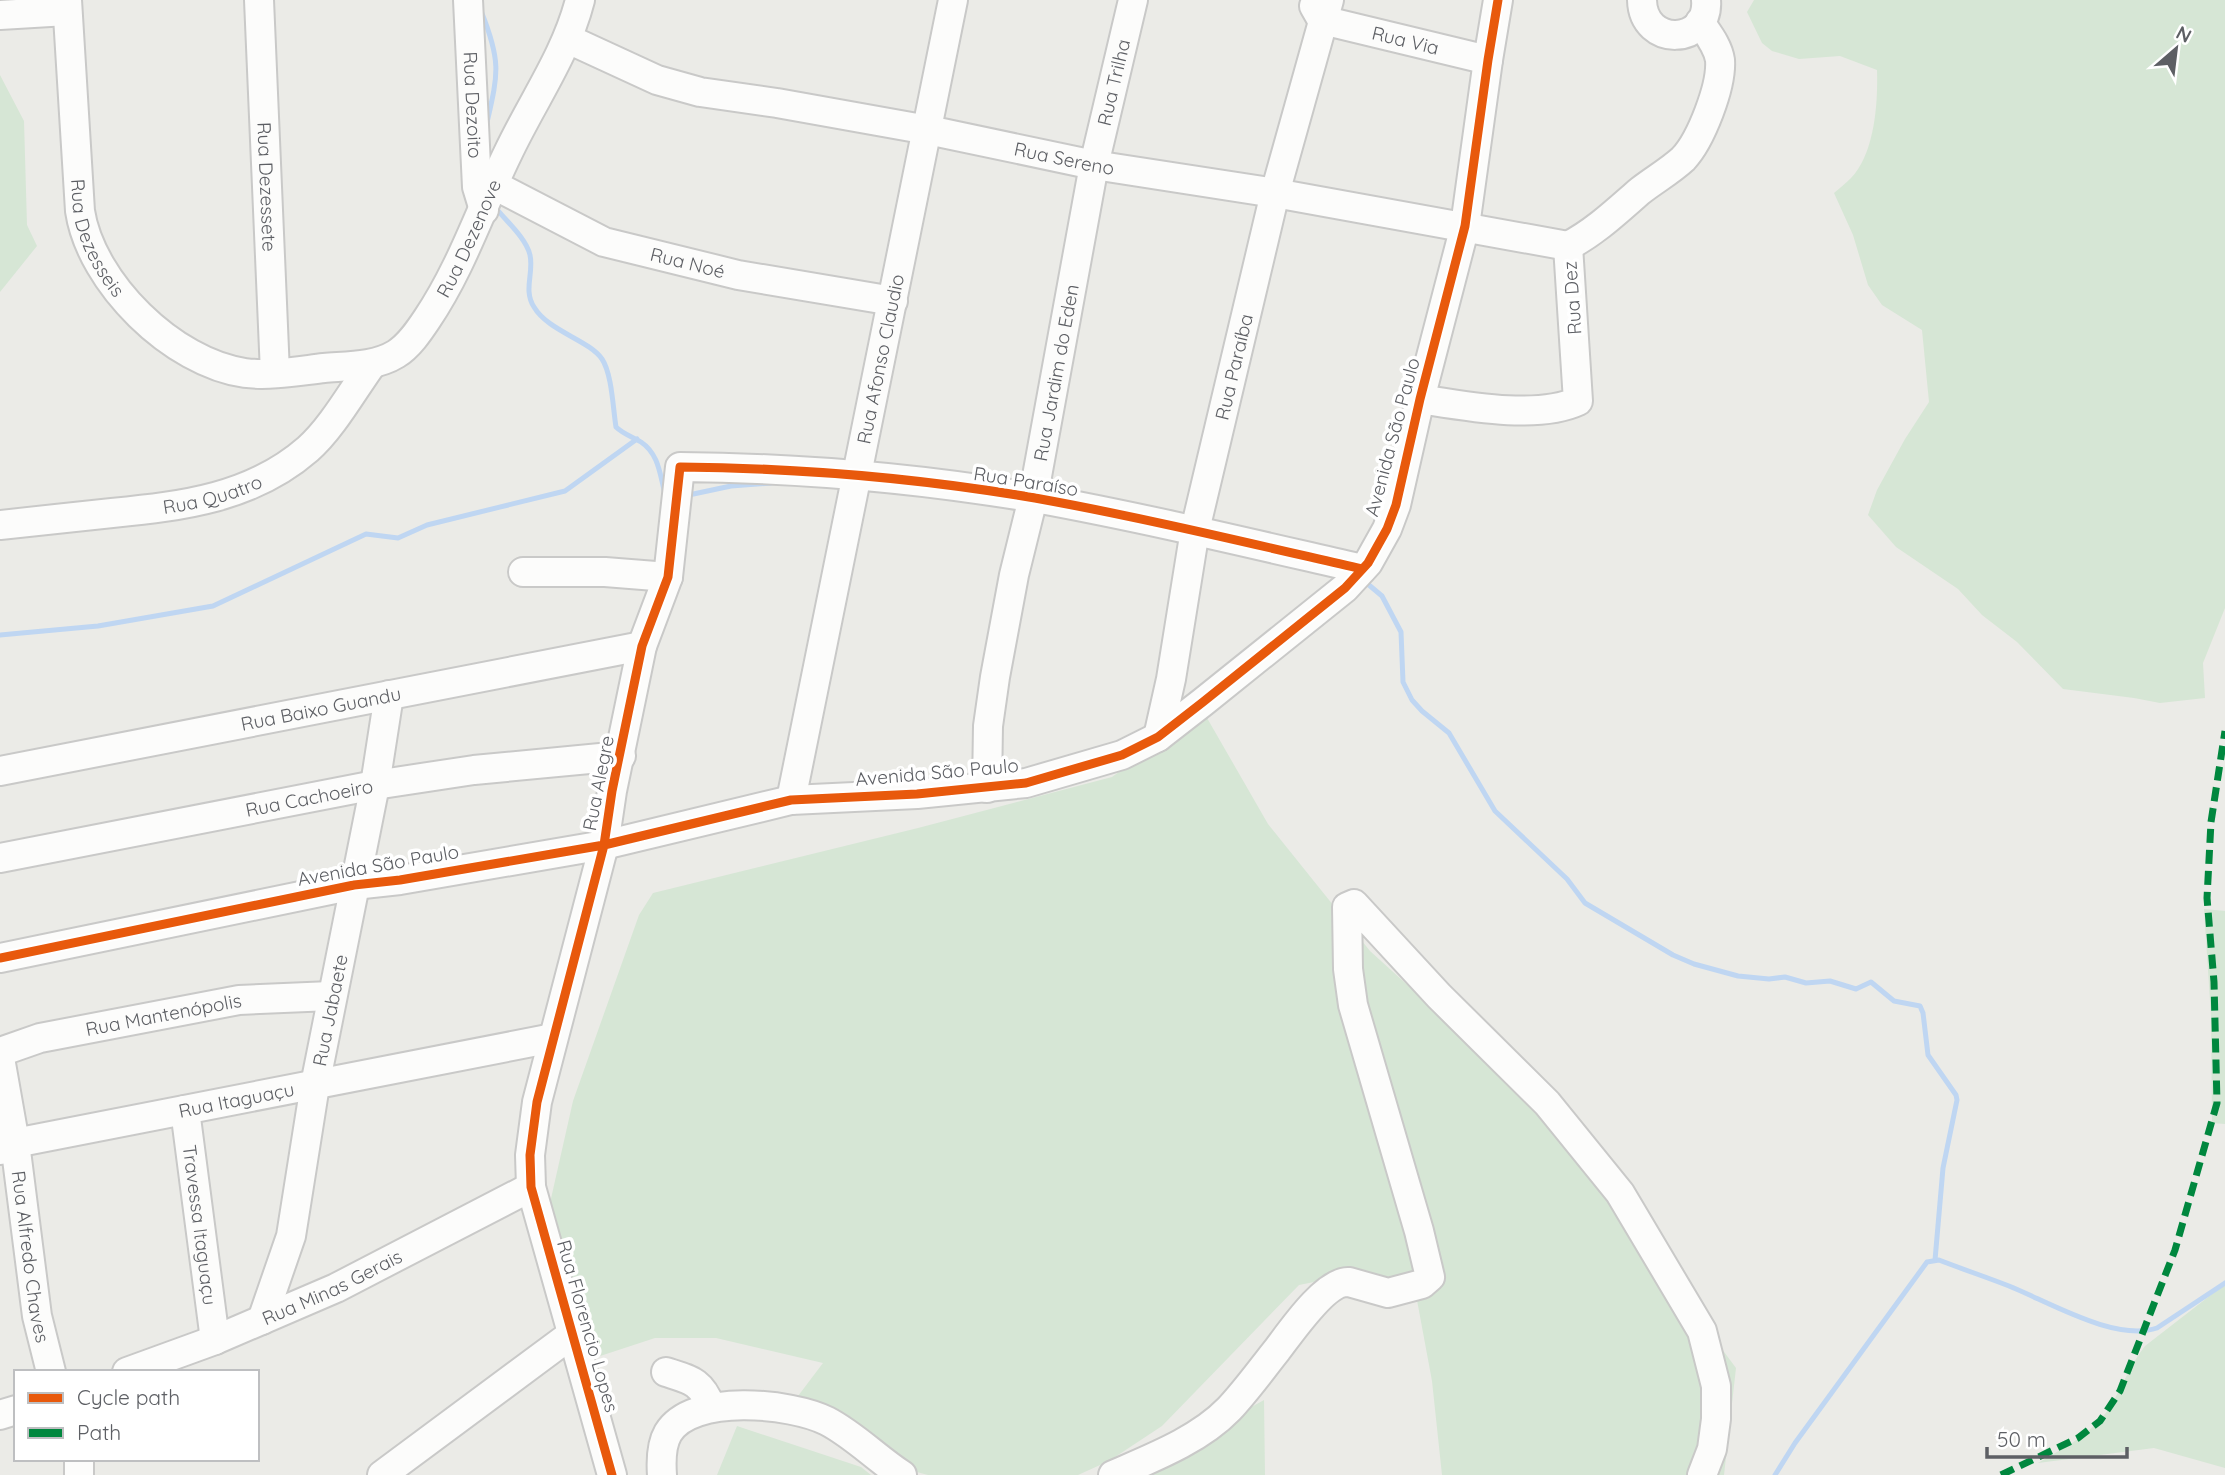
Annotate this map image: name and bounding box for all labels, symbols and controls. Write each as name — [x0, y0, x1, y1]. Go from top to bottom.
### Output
north arrow — [2141, 14, 2211, 84]
street label: Rua Via — [1369, 20, 1441, 60]
text: N — [2172, 20, 2196, 48]
street label: Rua Trilha — [1092, 37, 1135, 128]
street label: Rua Dezoito — [458, 51, 488, 159]
street label: Rua Dezessete — [252, 121, 282, 252]
street label: Rua Sereno — [1012, 136, 1116, 180]
street label: Rua Dezenove — [431, 176, 506, 302]
street label: Rua Dezesseis — [66, 178, 130, 302]
street label: Rua Noé — [648, 242, 727, 283]
street label: Rua Dez — [1557, 260, 1587, 336]
street label: Rua Afonso Claudio — [851, 272, 909, 446]
street label: Rua Jardim do Eden — [1028, 282, 1084, 463]
street label: Rua Paraíba — [1210, 311, 1258, 422]
street label: Avenida São Paulo — [1359, 355, 1425, 519]
street label: Rua Paraíso — [972, 461, 1080, 501]
street label: Rua Quatro — [161, 469, 266, 519]
street label: Rua Baixo Guandu — [239, 681, 403, 736]
street label: Rua Alegre — [577, 733, 619, 833]
street label: Avenida São Paulo — [854, 753, 1020, 791]
street label: Rua Cachoeiro — [243, 774, 375, 822]
street label: Avenida São Paulo — [295, 839, 461, 891]
street label: Rua Jabaete — [307, 952, 353, 1068]
street label: Rua Mantenópolis — [83, 988, 243, 1041]
street label: Rua Itaguaçu — [176, 1077, 296, 1123]
street label: Travessa Itaguaçu — [178, 1143, 222, 1307]
street label: Rua Alfredo Chaves — [7, 1169, 55, 1345]
street label: Rua Florencio Lopes — [552, 1237, 624, 1415]
street label: Rua Minas Gerais — [258, 1244, 406, 1330]
legend — [14, 1370, 259, 1461]
text: Cycle path — [77, 1384, 180, 1410]
scale bar — [1987, 1416, 2127, 1460]
text: Path — [77, 1419, 121, 1445]
text: 50 m — [1997, 1426, 2046, 1452]

